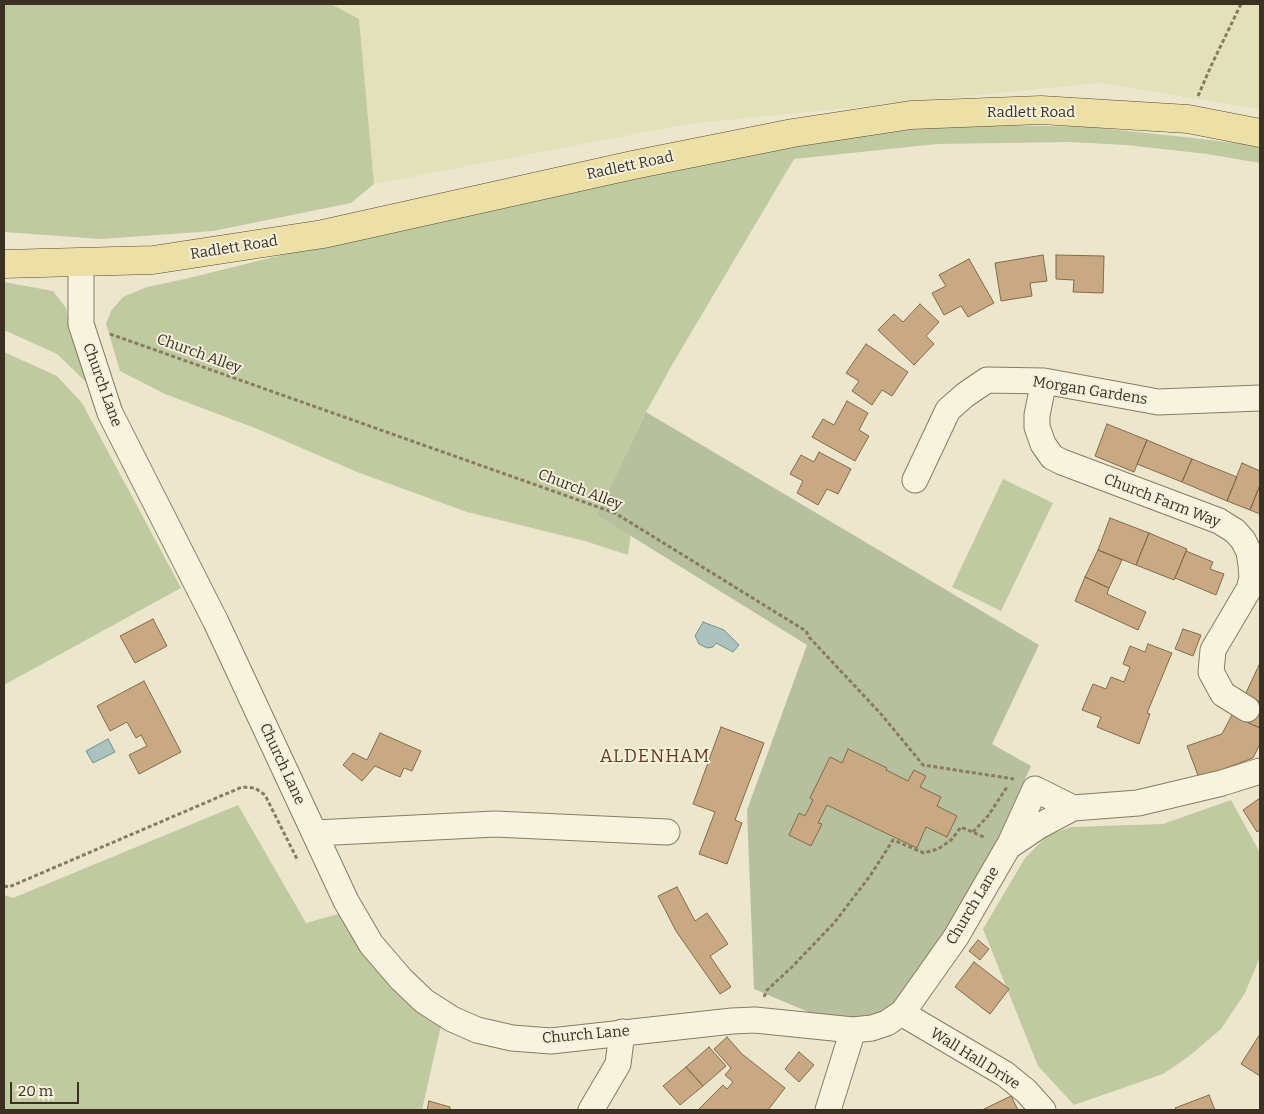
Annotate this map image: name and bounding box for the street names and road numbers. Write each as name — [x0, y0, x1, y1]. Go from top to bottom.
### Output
street label: Radlett Road — [987, 104, 1075, 122]
street label: Radlett Road — [585, 148, 675, 184]
street label: Radlett Road — [189, 232, 279, 264]
street label: Church Alley — [154, 330, 244, 378]
street label: Church Lane — [79, 341, 125, 429]
street label: Morgan Gardens — [1031, 373, 1149, 409]
street label: Church Alley — [535, 466, 625, 514]
street label: Church Farm Way — [1101, 470, 1223, 532]
street label: Church Lane — [255, 720, 309, 808]
street label: Church Lane — [943, 864, 1003, 948]
street label: Church Lane — [541, 1022, 631, 1048]
street label: Wall Hall Drive — [927, 1024, 1023, 1094]

